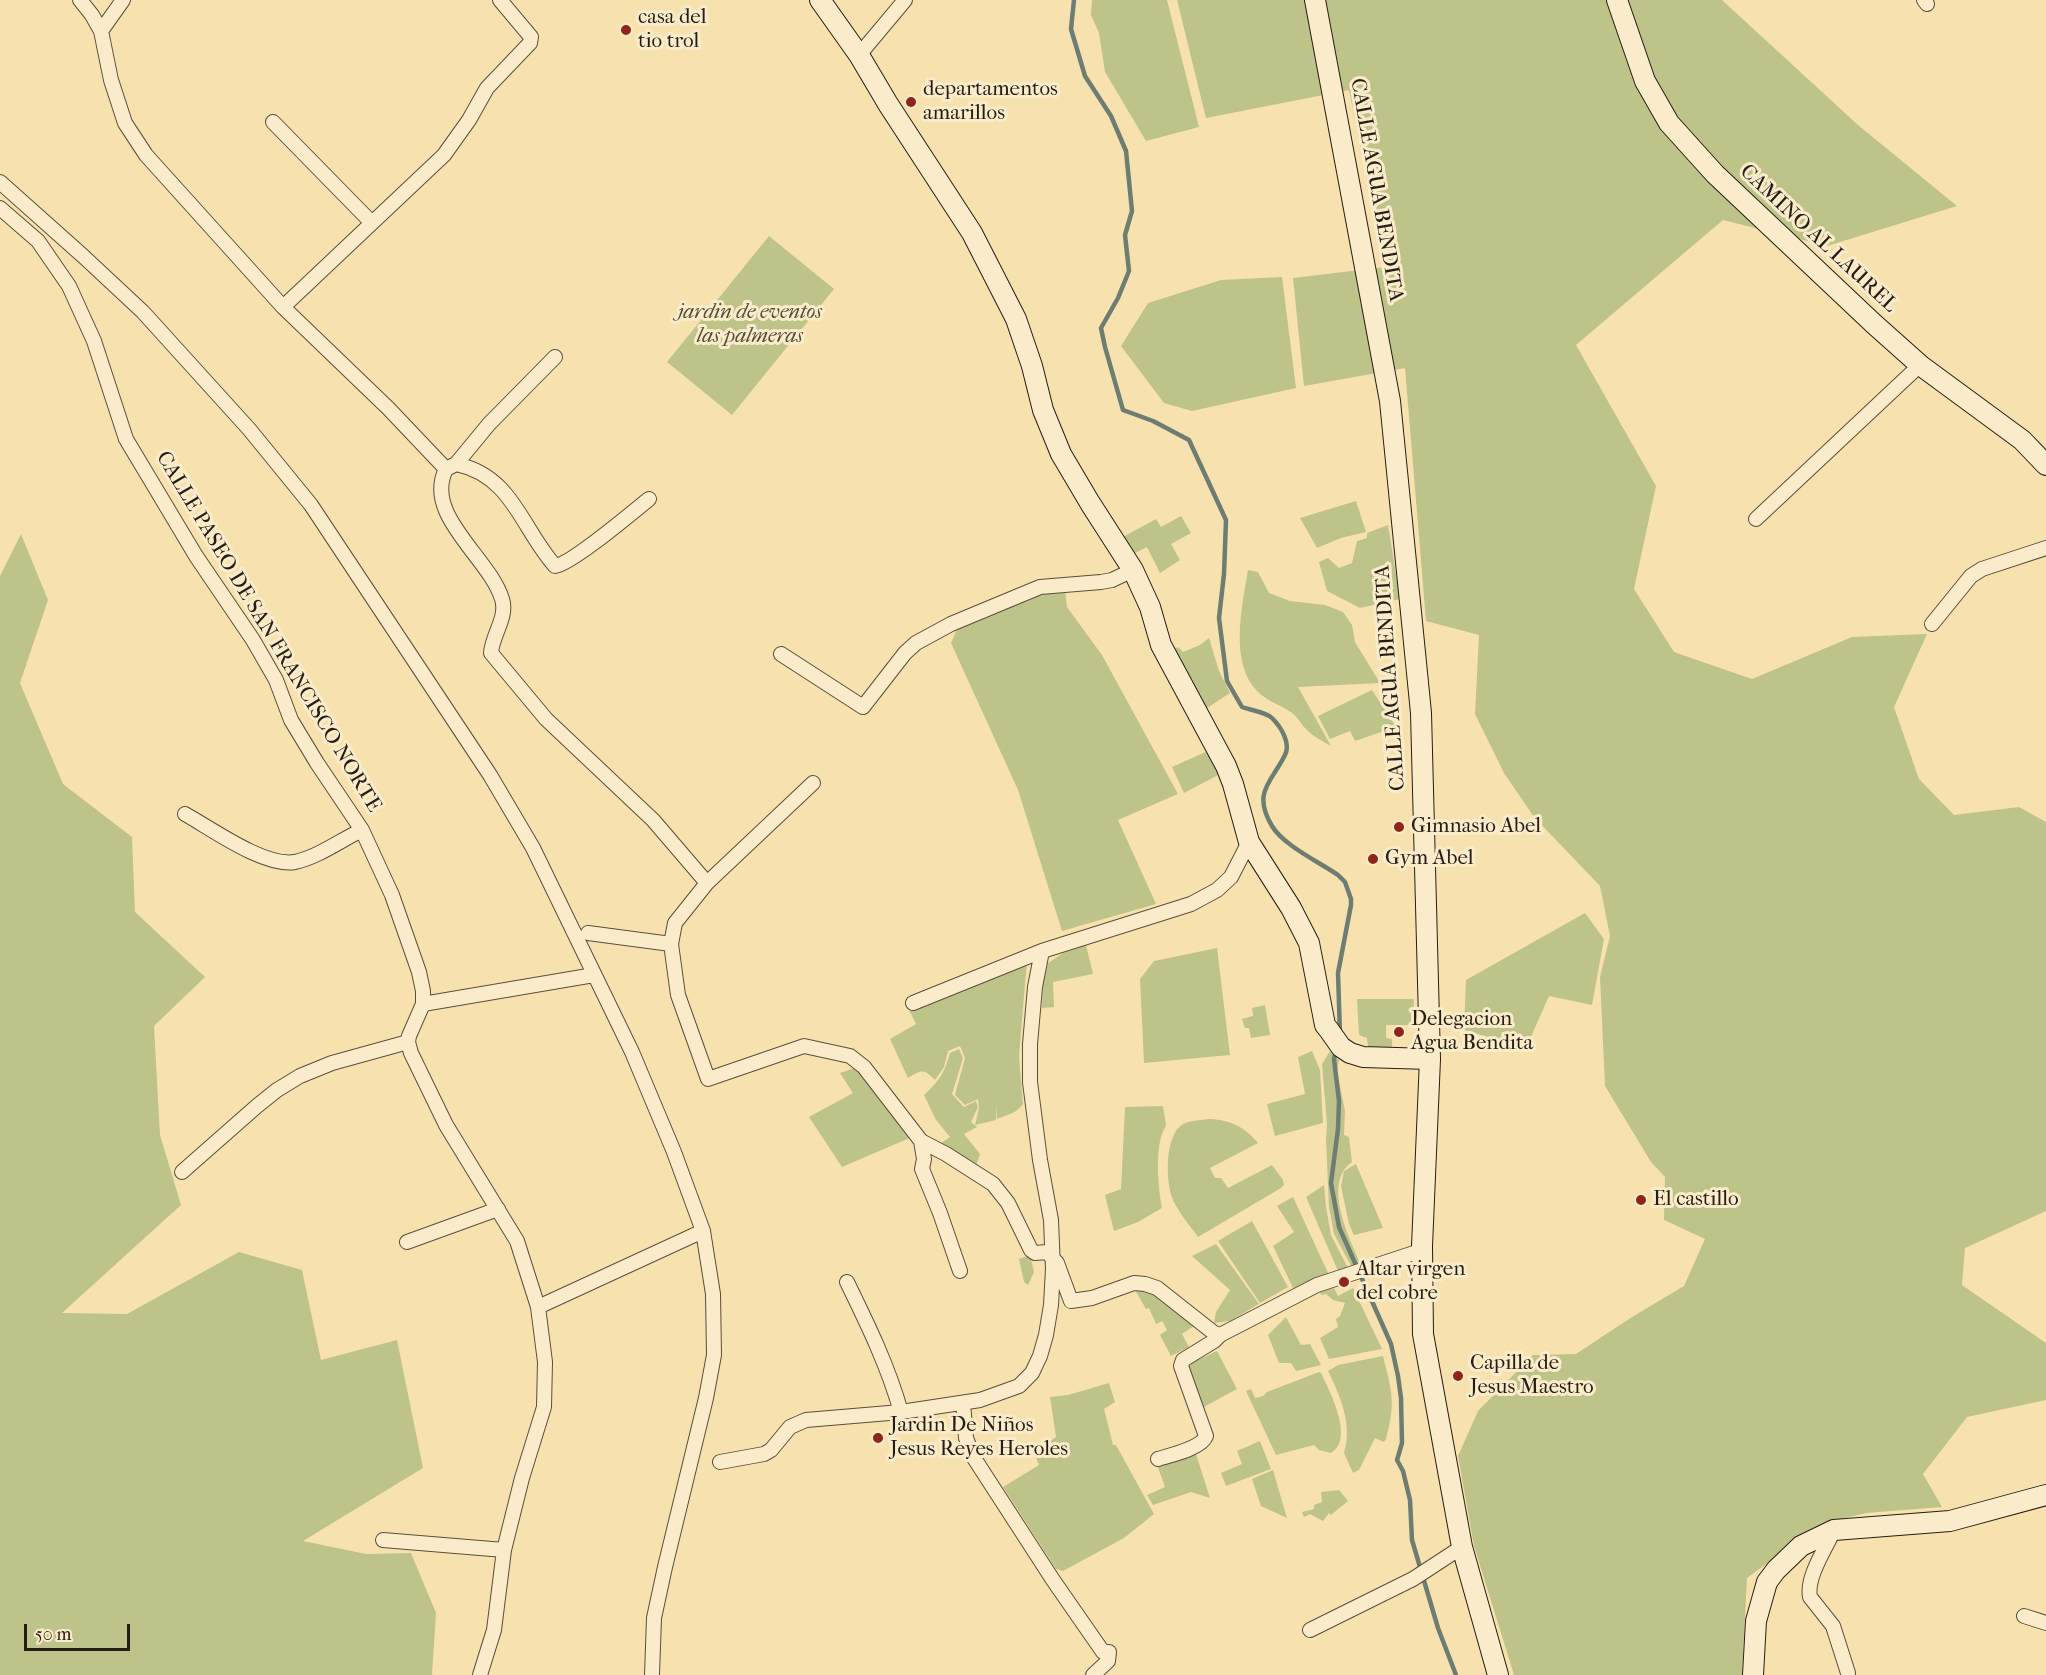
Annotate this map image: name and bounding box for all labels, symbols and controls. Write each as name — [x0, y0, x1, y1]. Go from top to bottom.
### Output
place label: casa del tio trol — [638, 5, 706, 55]
marker: casa del tio trol — [619, 23, 633, 37]
street label: CALLE AGUA BENDITA — [1344, 76, 1408, 304]
place label: departamentos amarillos — [923, 77, 1058, 127]
marker: departamentos amarillos — [904, 95, 918, 109]
street label: CAMINO AL LAUREL — [1734, 160, 1902, 318]
park label: jardin de eventos las palmeras — [678, 300, 822, 350]
street label: CALLE PASEO DE SAN FRANCISCO NORTE — [150, 447, 386, 817]
street label: CALLE AGUA BENDITA — [1371, 564, 1411, 792]
place label: Gimnasio Abel — [1411, 814, 1541, 840]
marker: Gimnasio Abel — [1392, 820, 1406, 834]
place label: Gym Abel — [1385, 846, 1474, 872]
marker: Gym Abel — [1366, 852, 1380, 866]
place label: Delegacion Agua Bendita — [1411, 1007, 1533, 1057]
marker: Delegacion Agua Bendita — [1392, 1025, 1406, 1039]
place label: El castillo — [1653, 1187, 1739, 1213]
marker: El castillo — [1634, 1193, 1648, 1207]
place label: Altar virgen del cobre — [1356, 1257, 1465, 1307]
marker: Altar virgen del cobre — [1337, 1275, 1351, 1289]
place label: Capilla de Jesus Maestro — [1470, 1351, 1594, 1401]
marker: Capilla de Jesus Maestro — [1451, 1369, 1465, 1383]
place label: Jardin De Niños Jesus Reyes Heroles — [890, 1413, 1068, 1463]
marker: Jardin De Niños Jesus Reyes Heroles — [871, 1431, 885, 1445]
scale bar — [27, 1612, 134, 1650]
text: 50 m — [35, 1624, 71, 1645]

